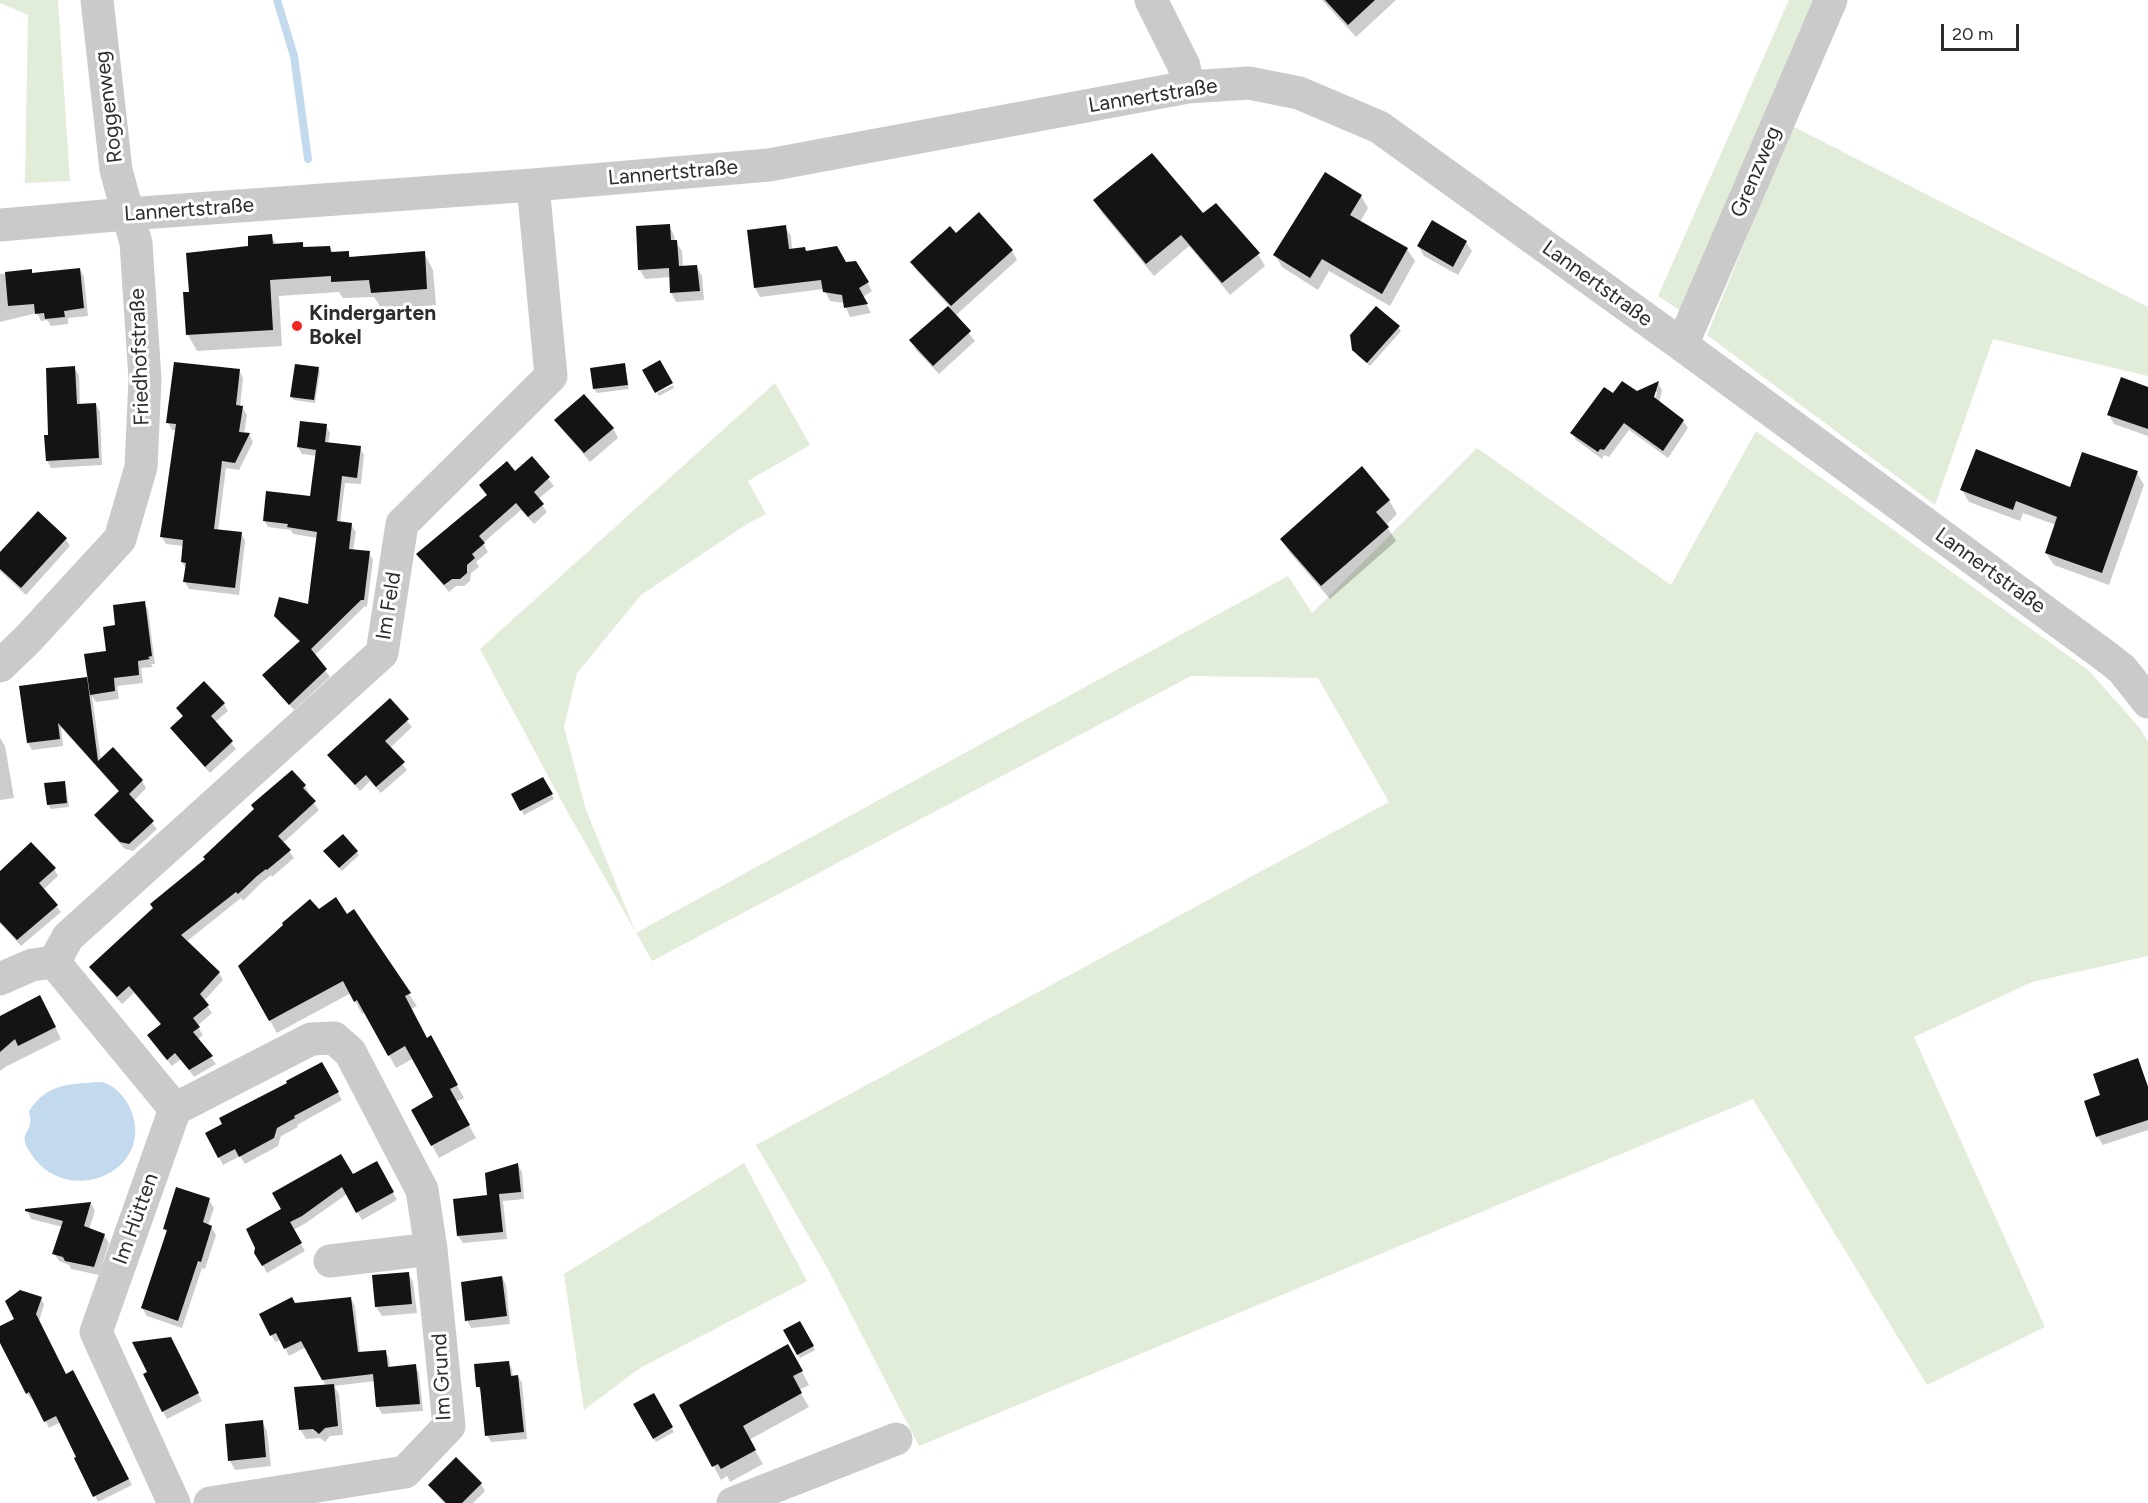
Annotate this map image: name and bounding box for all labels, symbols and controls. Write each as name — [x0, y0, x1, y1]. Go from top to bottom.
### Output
scale bar — [1944, 12, 2022, 50]
text: 20 m — [1952, 23, 1993, 45]
street label: Roggenweg — [90, 49, 128, 165]
street label: Lannertstraße — [1087, 73, 1219, 119]
street label: Grenzweg — [1726, 123, 1786, 221]
street label: Lannertstraße — [607, 155, 739, 191]
street label: Lannertstraße — [123, 193, 255, 227]
street label: Lannertstraße — [1537, 235, 1657, 333]
street label: Friedhofstraße — [125, 288, 155, 426]
place label: Kindergarten Bokel — [309, 301, 436, 351]
marker: Kindergarten Bokel — [290, 319, 304, 333]
street label: Lannertstraße — [1930, 522, 2050, 620]
street label: Im Feld — [371, 570, 407, 642]
street label: Im Hütten — [108, 1170, 164, 1268]
street label: Im Grund — [427, 1333, 457, 1421]

